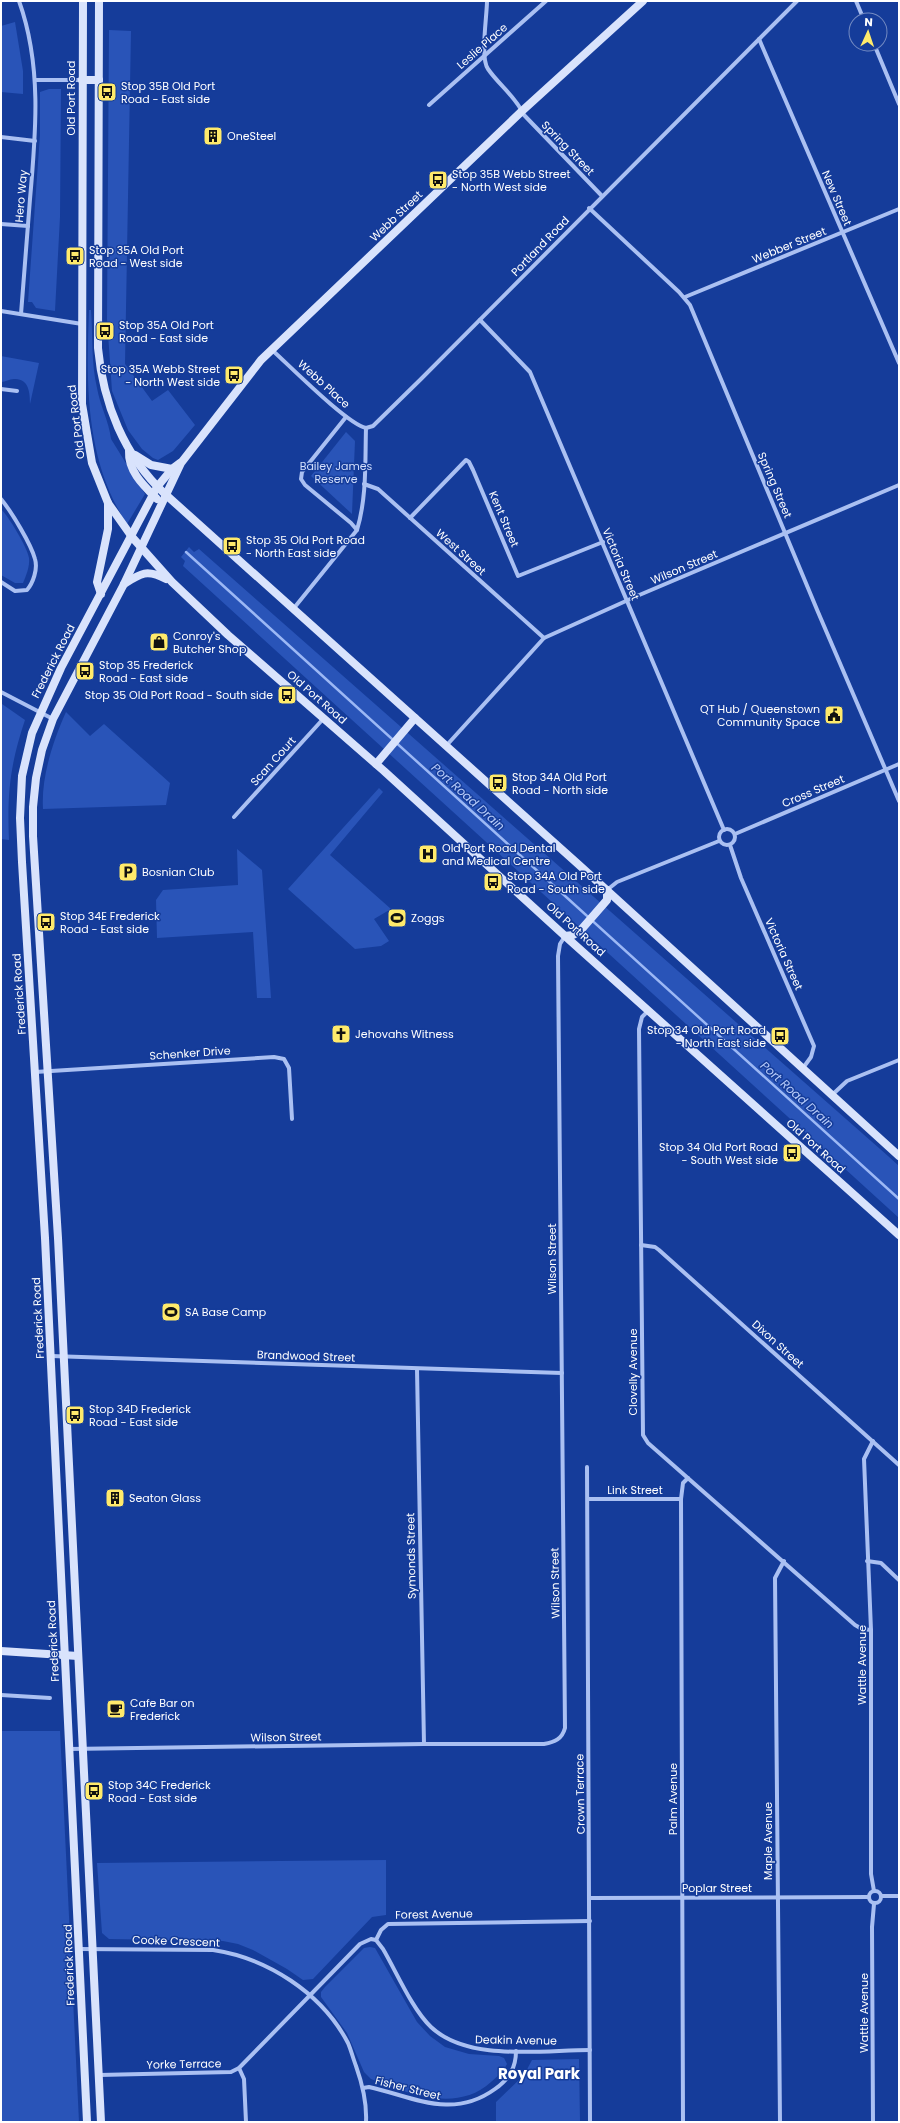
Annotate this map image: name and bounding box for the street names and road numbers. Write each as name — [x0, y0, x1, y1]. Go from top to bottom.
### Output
street label: Leslie Place — [453, 19, 511, 73]
street label: Old Port Road — [63, 61, 79, 135]
street label: Spring Street — [538, 117, 598, 179]
street label: Hero Way — [11, 168, 31, 223]
street label: New Street — [818, 168, 856, 228]
street label: Webb Street — [366, 187, 426, 245]
street label: Portland Road — [507, 213, 573, 279]
street label: Webber Street — [750, 223, 828, 267]
street label: Webb Place — [294, 356, 354, 412]
street label: Old Port Road — [64, 384, 88, 460]
street label: Spring Street — [754, 450, 796, 520]
street label: Kent Street — [485, 488, 523, 550]
street label: West Street — [432, 525, 490, 579]
street label: Victoria Street — [599, 525, 643, 603]
street label: Wilson Street — [648, 546, 720, 588]
street label: Frederick Road — [27, 621, 79, 701]
street label: Old Port Road — [284, 666, 350, 728]
street label: Scan Court — [247, 733, 299, 789]
street label: Cross Street — [779, 771, 847, 811]
street label: Old Port Road — [543, 898, 609, 960]
street label: Victoria Street — [761, 915, 807, 993]
street label: Frederick Road — [8, 953, 30, 1035]
street label: Schenker Drive — [149, 1042, 231, 1064]
street label: Old Port Road — [783, 1115, 849, 1177]
street label: Wilson Street — [544, 1223, 560, 1295]
street label: Frederick Road — [28, 1277, 48, 1359]
street label: Dixon Street — [749, 1316, 807, 1372]
street label: Clovelly Avenue — [625, 1328, 641, 1416]
street label: Brandwood Street — [257, 1346, 355, 1366]
street label: Link Street — [607, 1482, 663, 1498]
street label: Symonds Street — [402, 1513, 420, 1599]
street label: Wilson Street — [546, 1547, 564, 1619]
street label: Frederick Road — [43, 1600, 63, 1682]
street label: Wattle Avenue — [854, 1625, 870, 1705]
street label: Wilson Street — [250, 1728, 322, 1746]
street label: Crown Terrace — [571, 1753, 589, 1834]
street label: Palm Avenue — [665, 1763, 681, 1835]
street label: Maple Avenue — [760, 1802, 776, 1880]
street label: Poplar Street — [682, 1880, 752, 1896]
street label: Forest Avenue — [395, 1905, 473, 1923]
street label: Frederick Road — [60, 1924, 78, 2006]
street label: Cooke Crescent — [132, 1931, 220, 1951]
street label: Wattle Avenue — [856, 1973, 872, 2053]
street label: Deakin Avenue — [475, 2031, 557, 2049]
street label: Yorke Terrace — [146, 2055, 222, 2073]
street label: Fisher Street — [374, 2072, 442, 2104]

